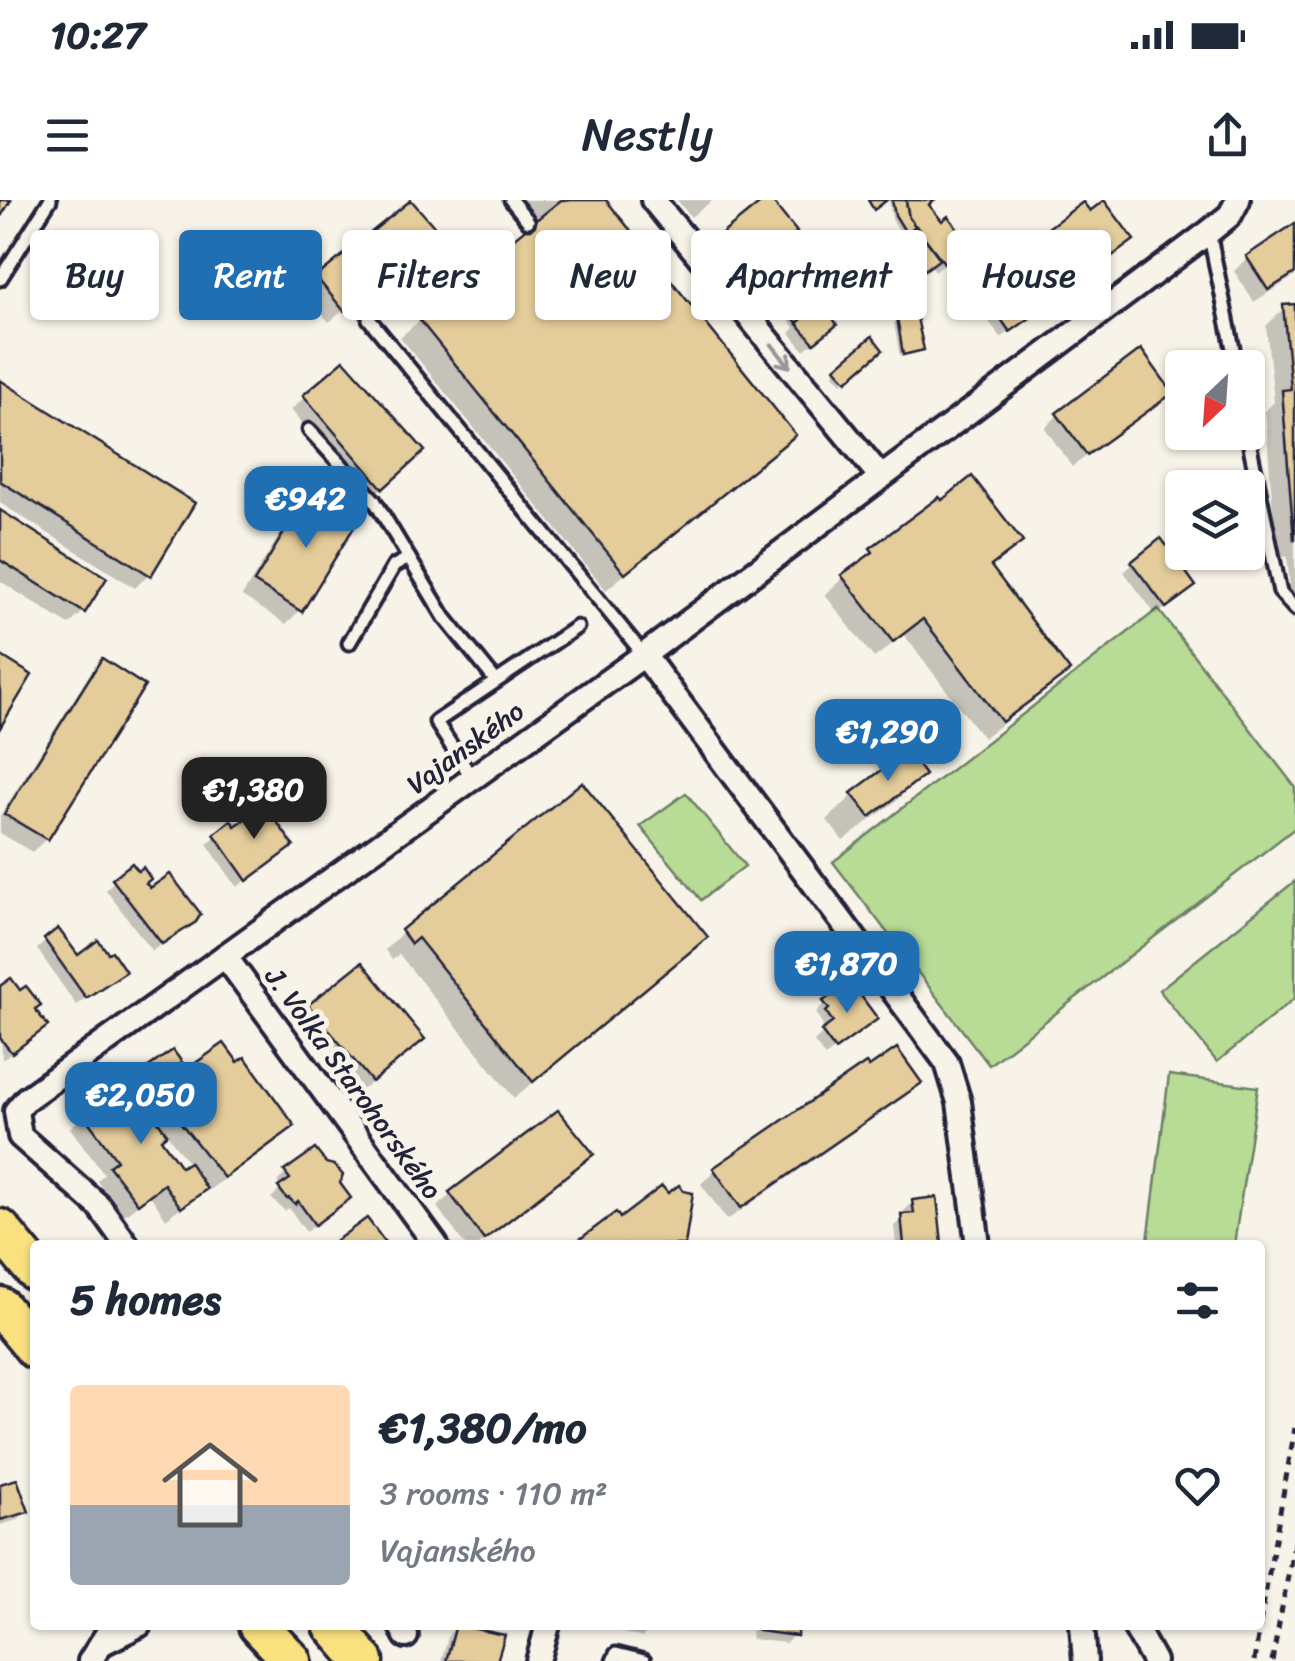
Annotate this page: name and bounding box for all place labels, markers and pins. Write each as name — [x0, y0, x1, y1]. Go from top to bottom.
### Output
pin: €942 — [247, 466, 365, 551]
pin: €1,290 — [807, 699, 969, 784]
pin: €1,380 — [173, 757, 335, 842]
pin: €1,870 — [766, 931, 928, 1016]
pin: €2,050 — [60, 1062, 222, 1147]

